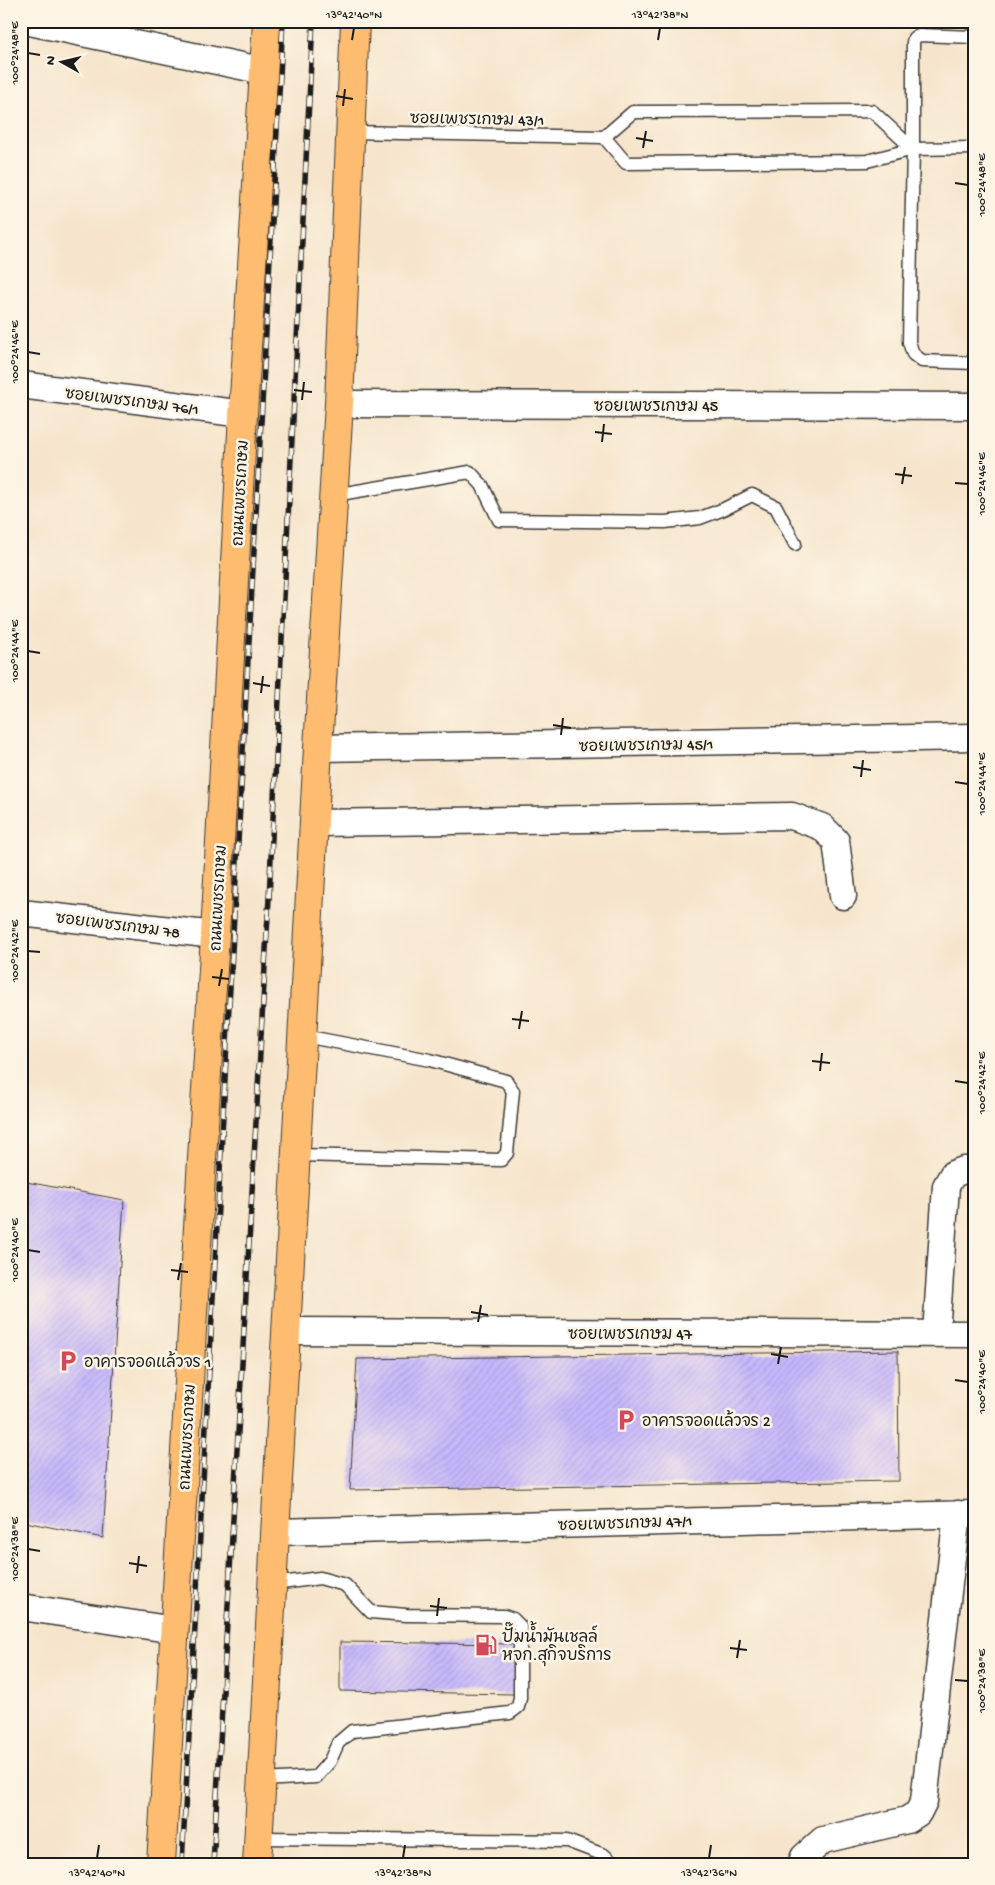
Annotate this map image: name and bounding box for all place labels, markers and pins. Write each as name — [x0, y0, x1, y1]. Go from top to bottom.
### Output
parking icon: อาคารจอดแล้วจร 1 — [55, 1348, 81, 1374]
place label: อาคารจอดแล้วจร 1 — [84, 1351, 211, 1374]
parking icon: อาคารจอดแล้วจร 2 — [613, 1407, 639, 1433]
place label: อาคารจอดแล้วจร 2 — [642, 1410, 771, 1433]
place label: ปั๊มน้ำมันเชลล์ หจก.สุกิจบริการ — [502, 1621, 611, 1667]
fuel station icon: ปั๊มน้ำมันเชลล์ หจก.สุกิจบริการ — [473, 1632, 499, 1658]

